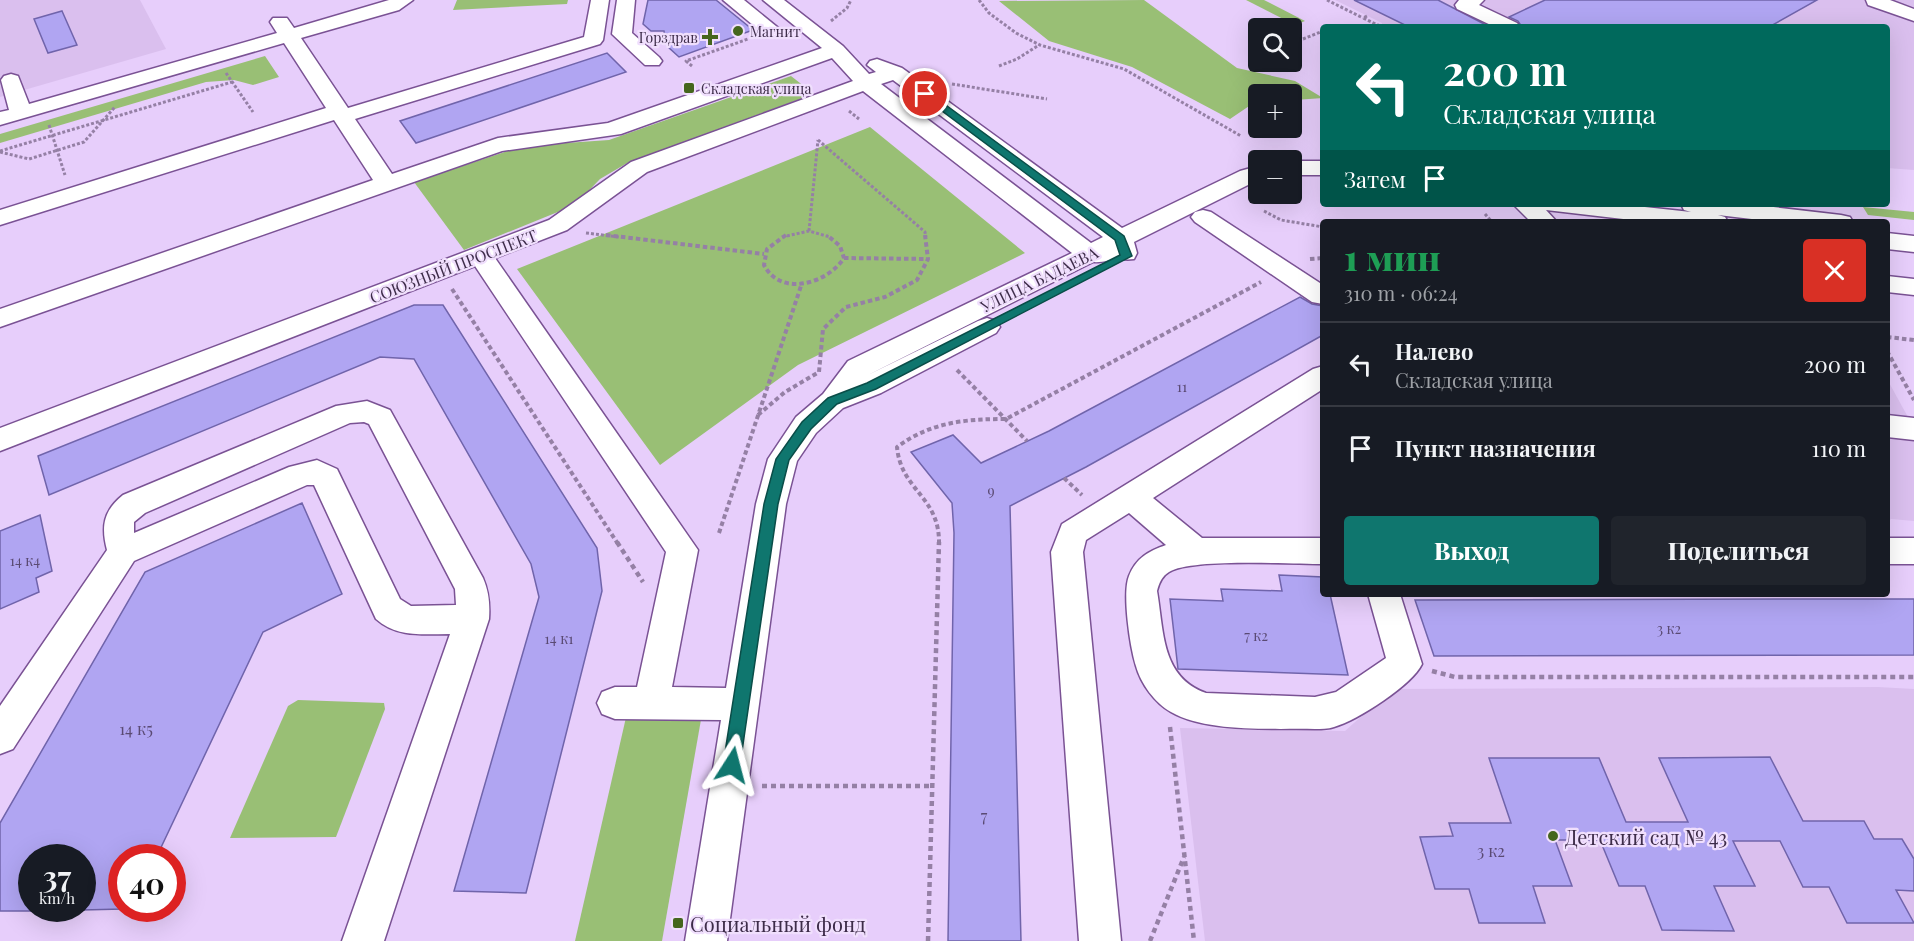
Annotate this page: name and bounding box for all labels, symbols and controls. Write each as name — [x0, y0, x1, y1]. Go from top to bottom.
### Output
map controls — [1248, 18, 1302, 204]
button: search — [1248, 18, 1302, 72]
place label: Магнит — [750, 22, 801, 41]
marker: Магнит — [731, 24, 745, 38]
place label: Горздрав — [639, 28, 698, 47]
marker: Горздрав — [703, 30, 717, 44]
text: 200 m — [1443, 41, 1567, 97]
icon: left — [1344, 48, 1422, 126]
pin — [899, 68, 950, 119]
icon: arrive — [908, 77, 941, 110]
place label: Складская улица — [701, 79, 811, 98]
marker: Складская улица — [682, 81, 696, 95]
button: + — [1248, 84, 1302, 138]
text: Складская улица — [1443, 95, 1656, 131]
button: − — [1248, 150, 1302, 204]
icon: arrive — [1418, 162, 1451, 195]
text: Затем — [1344, 164, 1406, 194]
street label: СОЮЗНЫЙ ПРОСПЕКТ — [366, 224, 540, 308]
text: 1 мин — [1344, 232, 1441, 280]
button: close — [1803, 239, 1866, 302]
street label: УЛИЦА БАДАЕВА — [976, 241, 1102, 317]
text: 310 m · 06:24 — [1344, 279, 1458, 306]
text: Налево — [1395, 336, 1473, 366]
icon: left — [1344, 348, 1377, 381]
text: 200 m — [1804, 349, 1866, 379]
text: Складская улица — [1395, 366, 1553, 393]
house number: 11 — [1177, 377, 1187, 396]
icon: arrive — [1344, 432, 1377, 465]
text: Пункт назначения — [1395, 433, 1596, 463]
text: 110 m — [1812, 433, 1866, 463]
house number: 9 — [987, 481, 995, 500]
button: Выход — [1344, 516, 1599, 585]
button: Поделиться — [1611, 516, 1866, 585]
house number: 14 к4 — [10, 551, 40, 570]
house number: 3 к2 — [1657, 619, 1682, 638]
house number: 7 к2 — [1244, 626, 1268, 645]
house number: 14 к1 — [545, 629, 573, 648]
house number: 14 к5 — [119, 718, 153, 739]
position arrow — [700, 733, 764, 797]
house number: 7 — [981, 805, 988, 826]
place label: Детский сад № 43 — [1565, 823, 1727, 850]
marker: Детский сад № 43 — [1546, 829, 1560, 843]
house number: 3 к2 — [1477, 840, 1505, 861]
speed limit sign: 40 — [108, 844, 186, 922]
text: 37 — [43, 856, 71, 896]
text: km/h — [39, 888, 75, 908]
place label: Социальный фонд — [690, 910, 866, 937]
marker: Социальный фонд — [671, 916, 685, 930]

